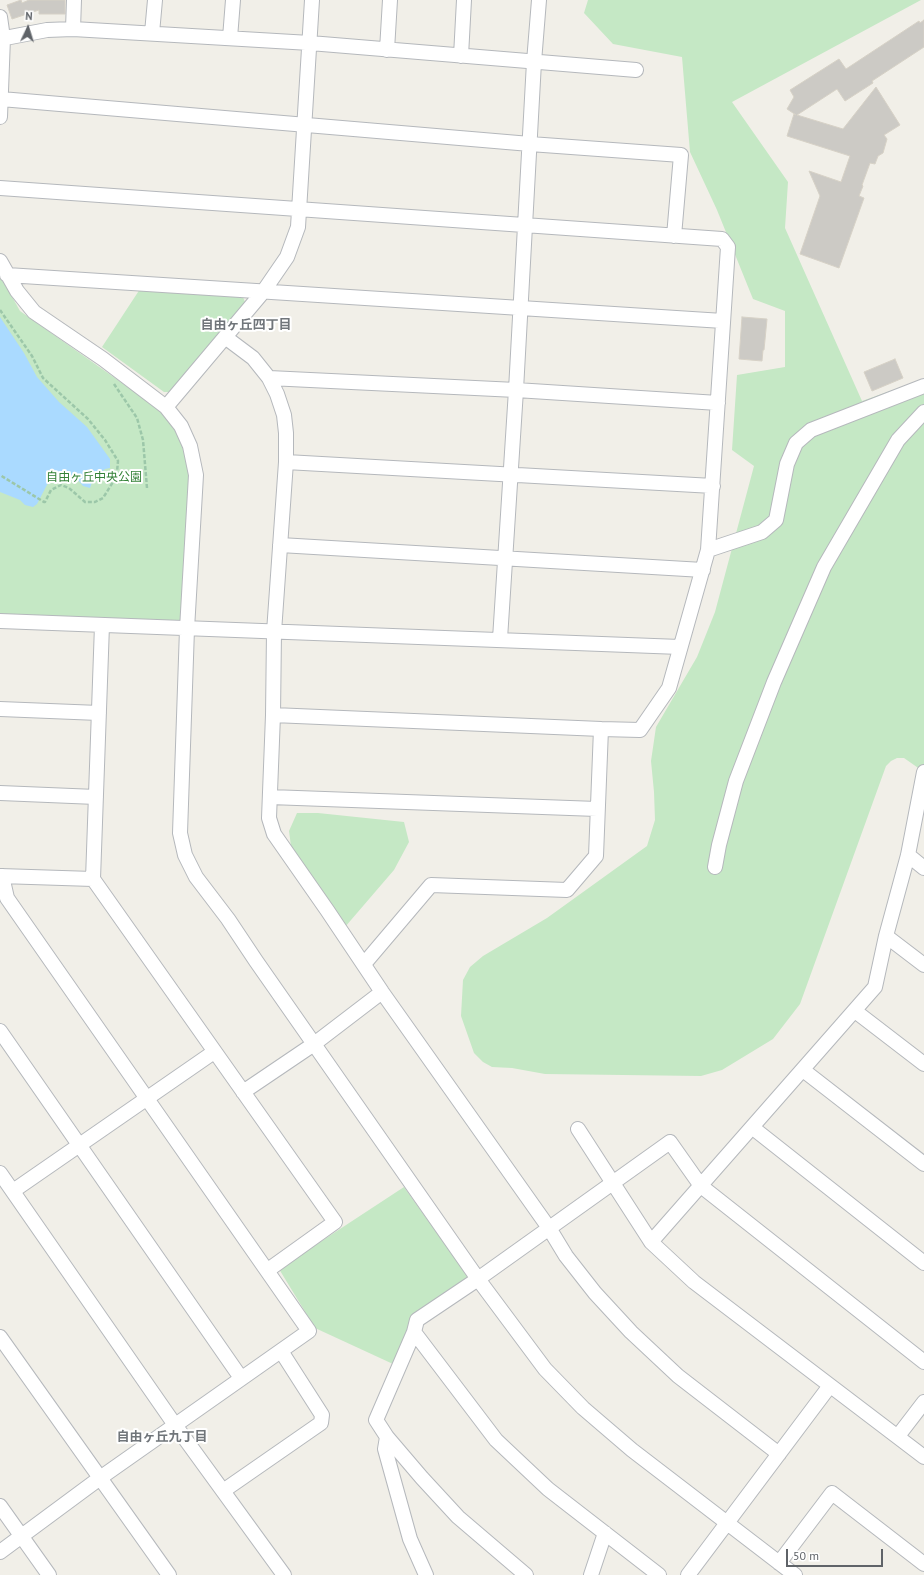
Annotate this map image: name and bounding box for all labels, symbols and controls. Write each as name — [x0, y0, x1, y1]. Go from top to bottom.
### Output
north arrow — [8, 8, 48, 48]
text: N — [25, 9, 33, 23]
district label: 自由ヶ丘四丁目 — [201, 317, 291, 333]
park label: 自由ヶ丘中央公園 — [46, 471, 142, 485]
district label: 自由ヶ丘九丁目 — [117, 1429, 207, 1445]
scale bar — [788, 1541, 885, 1567]
text: 50 m — [793, 1548, 819, 1563]

